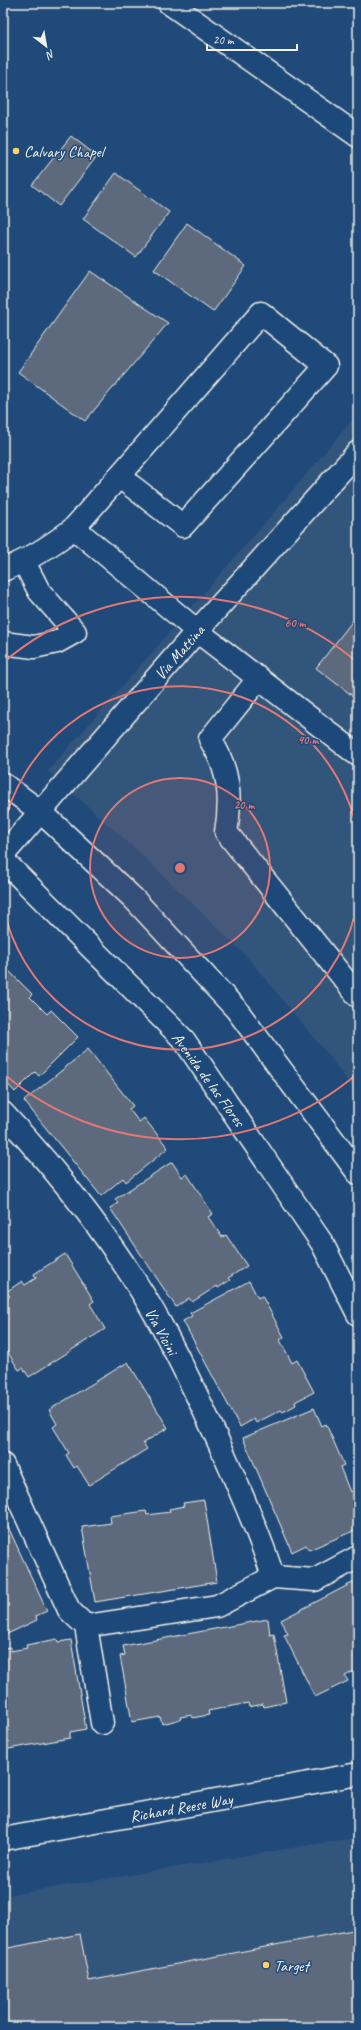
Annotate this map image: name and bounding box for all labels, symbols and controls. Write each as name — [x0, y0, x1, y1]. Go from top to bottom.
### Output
north arrow — [26, 26, 66, 66]
scale bar — [207, 26, 297, 52]
text: 20 m — [213, 32, 235, 48]
text: N — [43, 47, 58, 63]
place label: Calvary Chapel — [24, 142, 107, 162]
marker: Calvary Chapel — [11, 146, 21, 156]
text: 60 m — [285, 615, 307, 631]
street label: Via Mattina — [150, 620, 210, 684]
text: 40 m — [298, 732, 319, 748]
text: 20 m — [234, 797, 255, 813]
centre of rings — [173, 861, 187, 875]
street label: Avenida de las Flores — [167, 1029, 250, 1132]
street label: Via Vicini — [140, 1304, 183, 1360]
street label: Richard Reese Way — [128, 1789, 236, 1827]
place label: Target — [274, 1956, 312, 1976]
marker: Target — [261, 1960, 271, 1970]

